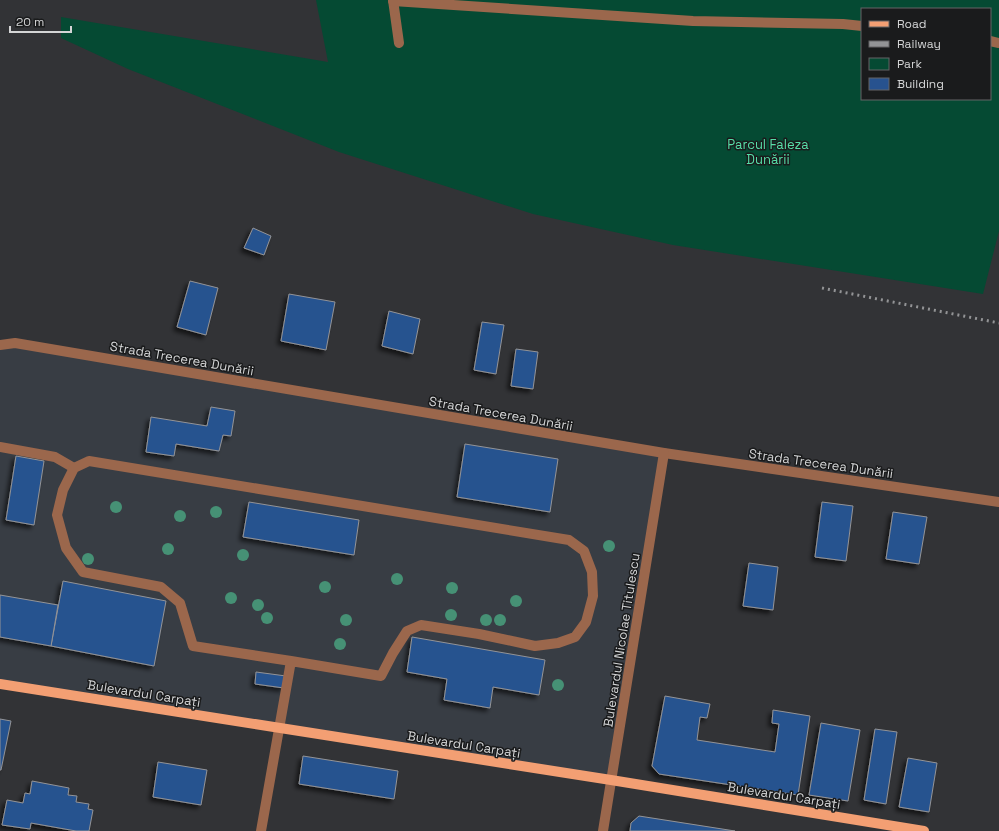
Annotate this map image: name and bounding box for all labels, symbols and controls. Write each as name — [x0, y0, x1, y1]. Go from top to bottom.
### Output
scale bar — [10, 8, 71, 34]
legend — [861, 8, 991, 100]
text: 20 m — [16, 14, 44, 30]
text: Road — [897, 16, 926, 32]
text: Railway — [897, 36, 941, 52]
text: Park — [897, 56, 922, 72]
text: Building — [897, 76, 944, 92]
park label: Parcul Faleza Dunării — [727, 136, 809, 168]
street label: Strada Trecerea Dunării — [109, 337, 255, 380]
street label: Strada Trecerea Dunării — [428, 392, 574, 435]
street label: Strada Trecerea Dunării — [748, 445, 894, 482]
street label: Bulevardul Nicolae Titulescu — [599, 552, 644, 728]
street label: Bulevardul Carpați — [86, 676, 202, 711]
street label: Bulevardul Carpați — [406, 727, 522, 762]
street label: Bulevardul Carpați — [726, 778, 842, 813]

